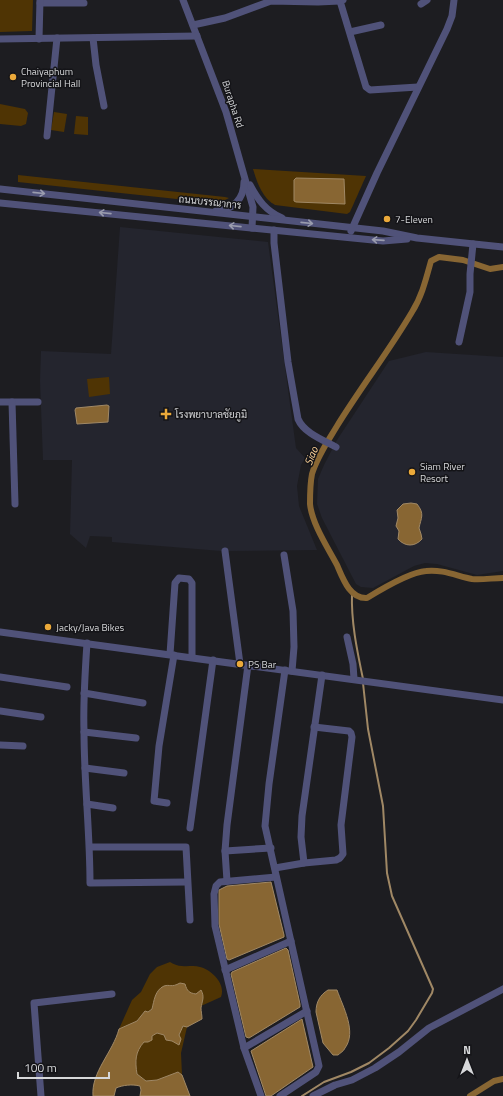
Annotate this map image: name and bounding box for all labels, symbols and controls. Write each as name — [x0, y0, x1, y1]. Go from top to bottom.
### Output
place label: Chaiyaphum Provincial Hall — [21, 64, 80, 91]
marker: Chaiyaphum Provincial Hall — [8, 72, 18, 82]
street label: Burapha Rd — [218, 78, 248, 130]
one-way arrow — [32, 189, 45, 197]
street label: ถนนบรรณาการ — [178, 191, 242, 213]
one-way arrow — [99, 209, 112, 217]
place label: 7-Eleven — [395, 212, 433, 227]
marker: 7-Eleven — [382, 214, 392, 224]
one-way arrow — [300, 219, 313, 227]
one-way arrow — [229, 222, 242, 230]
one-way arrow — [372, 236, 385, 243]
place label: โรงพยาบาลชัยภูมิ — [174, 407, 247, 422]
marker: โรงพยาบาลชัยภูมิ — [160, 408, 172, 420]
water label: Siao — [300, 444, 322, 468]
place label: Siam River Resort — [420, 459, 465, 486]
marker: Siam River Resort — [407, 467, 417, 477]
place label: Jacky/Java Bikes — [56, 620, 124, 635]
marker: Jacky/Java Bikes — [43, 622, 53, 632]
place label: PS Bar — [248, 657, 277, 672]
marker: PS Bar — [235, 659, 245, 669]
north arrow — [447, 1040, 487, 1080]
text: N — [463, 1042, 471, 1058]
scale bar — [18, 1054, 109, 1080]
text: 100 m — [24, 1058, 57, 1077]

